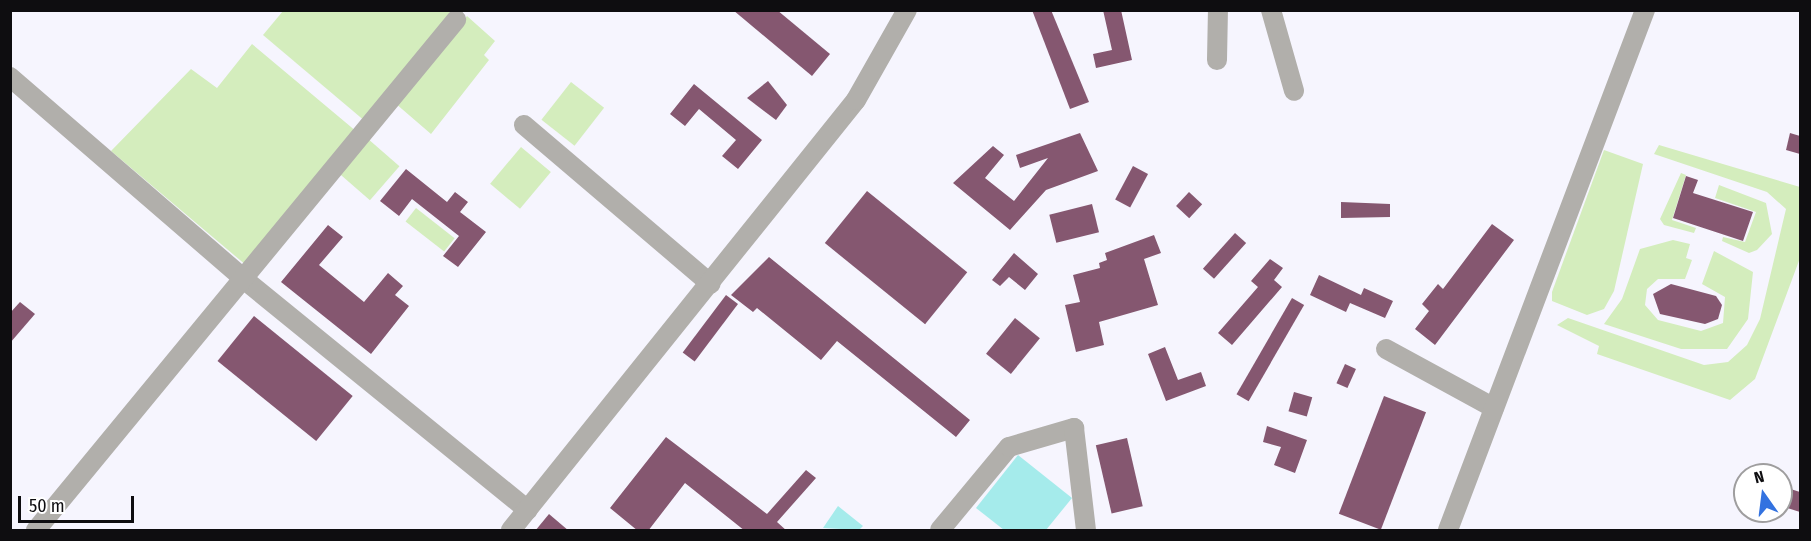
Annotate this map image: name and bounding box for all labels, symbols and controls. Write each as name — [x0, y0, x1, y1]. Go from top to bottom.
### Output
north arrow — [1733, 463, 1793, 523]
text: N — [1752, 467, 1766, 487]
scale bar — [21, 484, 136, 522]
text: 50 m — [29, 495, 65, 517]

